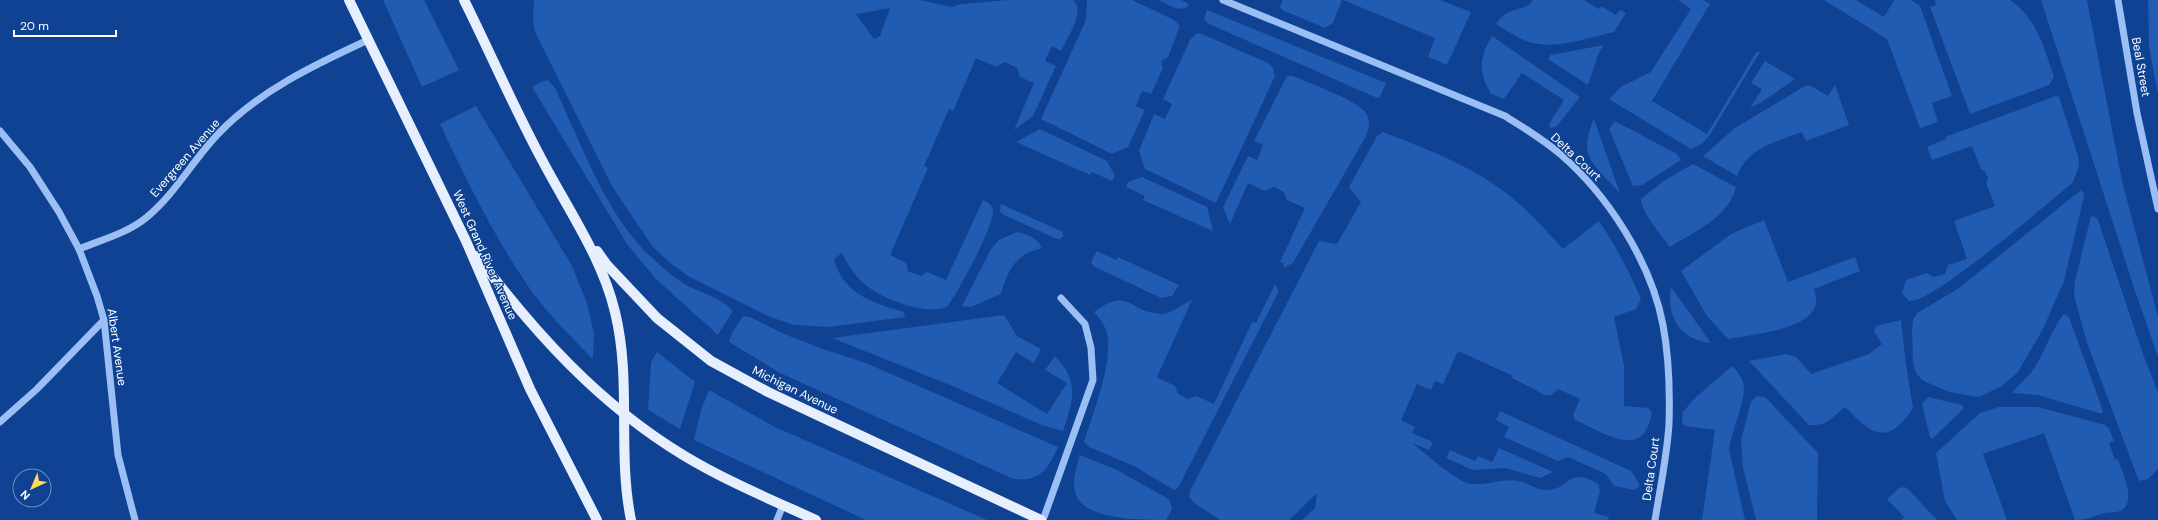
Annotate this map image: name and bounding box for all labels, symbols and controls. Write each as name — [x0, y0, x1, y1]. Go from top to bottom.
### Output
scale bar — [14, 12, 116, 38]
text: 20 m — [20, 18, 49, 34]
street label: Beal Street — [2128, 36, 2154, 98]
street label: Evergreen Avenue — [146, 115, 224, 201]
street label: Delta Court — [1547, 129, 1605, 185]
street label: West Grand River Avenue — [449, 188, 521, 323]
street label: Albert Avenue — [104, 307, 130, 387]
street label: Michigan Avenue — [749, 362, 841, 418]
street label: Delta Court — [1639, 436, 1663, 502]
north arrow — [12, 468, 52, 508]
text: N — [17, 487, 33, 503]

